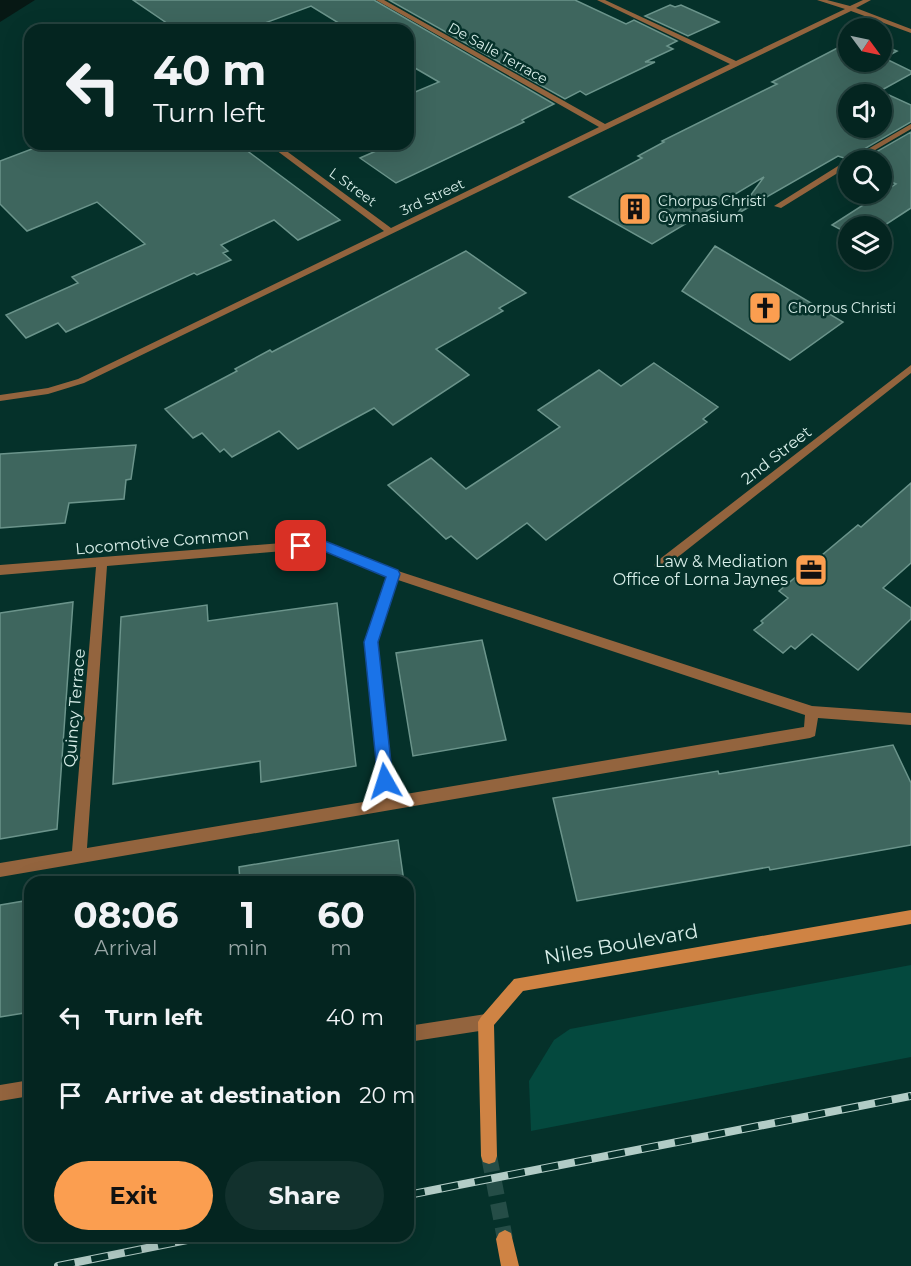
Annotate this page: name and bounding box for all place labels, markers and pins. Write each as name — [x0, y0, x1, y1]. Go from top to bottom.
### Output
building icon: Chorpus Christi Gymnasium — [617, 191, 653, 227]
place label: Chorpus Christi Gymnasium — [658, 192, 766, 226]
church icon: Chorpus Christi — [747, 290, 783, 326]
place label: Chorpus Christi — [788, 299, 896, 317]
pin — [275, 520, 326, 571]
place label: Law & Mediation Office of Lorna Jaynes — [613, 552, 788, 589]
office icon: Law & Mediation Office of Lorna Jaynes — [793, 552, 829, 588]

